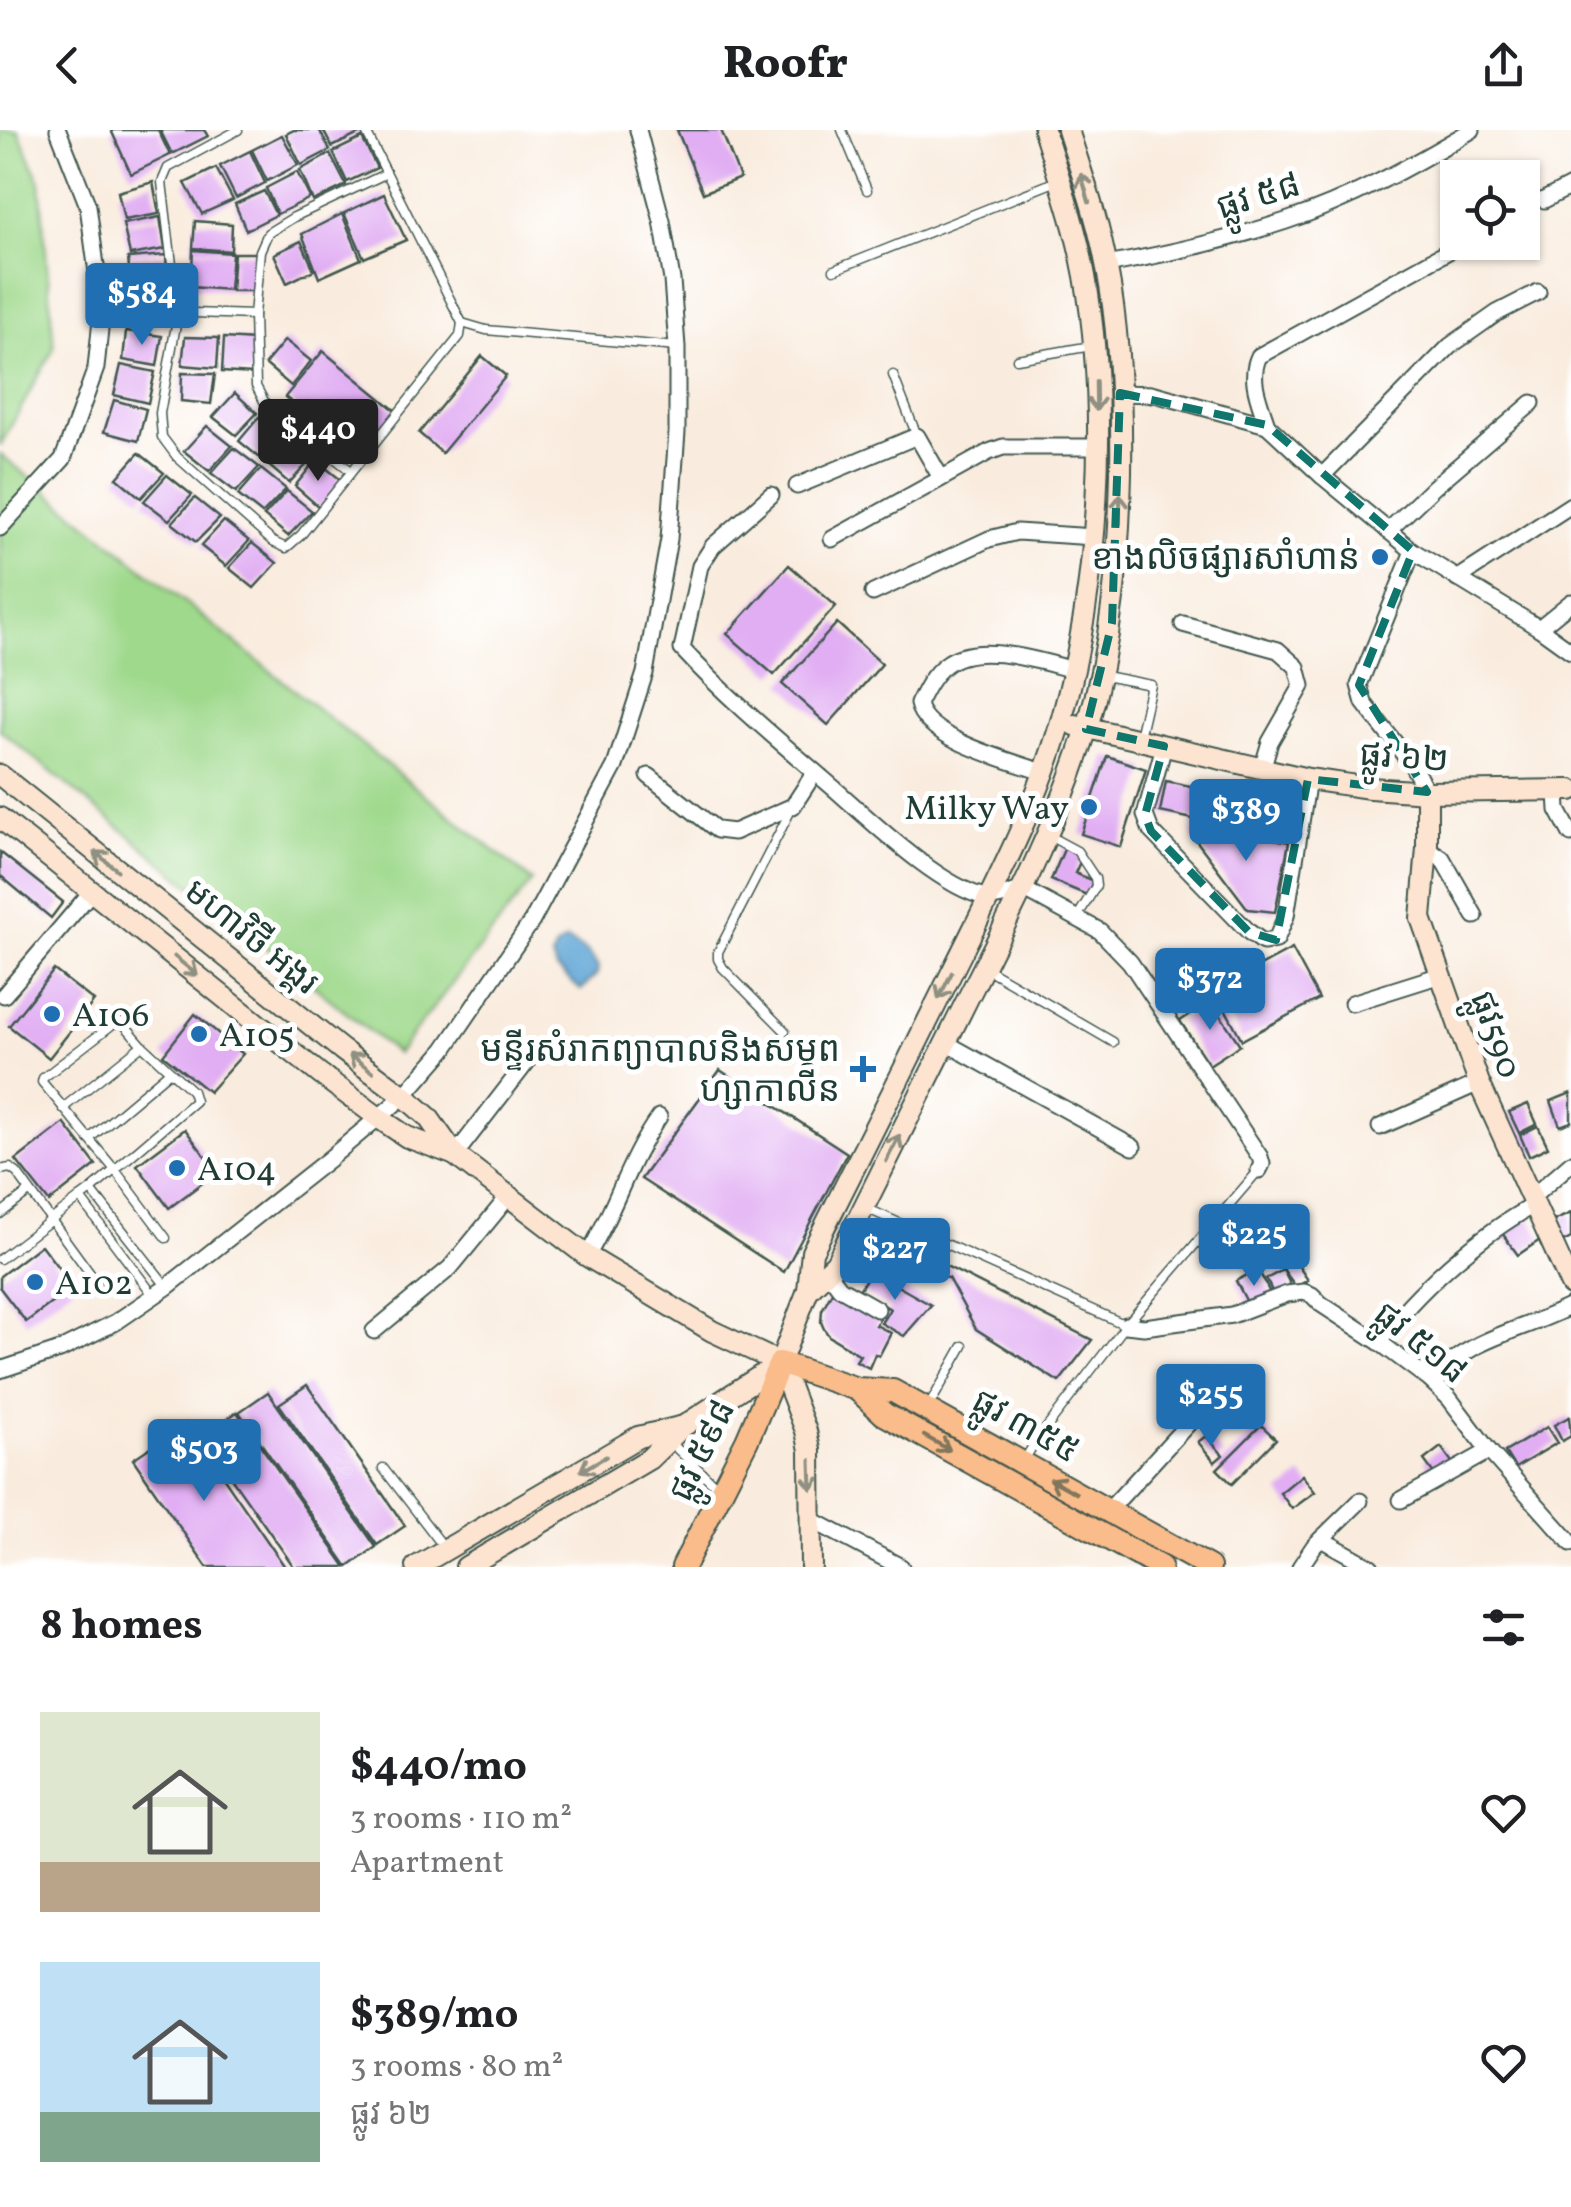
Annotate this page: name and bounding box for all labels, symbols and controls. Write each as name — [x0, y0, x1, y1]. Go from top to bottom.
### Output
text: Roofr — [723, 34, 848, 97]
icon: back — [40, 38, 95, 93]
icon: share — [1476, 38, 1531, 93]
map controls — [1440, 160, 1540, 260]
button: locate — [1440, 160, 1540, 260]
street label: ផ្លូវ ៥៨ — [1211, 162, 1308, 237]
one-way arrow — [1075, 173, 1094, 204]
pin: $584 — [83, 263, 201, 348]
text: $584 — [107, 273, 177, 317]
one-way arrow — [1086, 380, 1106, 412]
pin: $440 — [259, 399, 377, 484]
text: $440 — [280, 409, 356, 453]
one-way arrow — [1110, 494, 1130, 526]
place label: ខាងលិចផ្សារសាំហាន់ — [1091, 536, 1360, 584]
marker: ខាងលិចផ្សារសាំហាន់ — [1369, 546, 1391, 568]
street label: ផ្លូវ ៦២ — [1357, 732, 1450, 790]
pin: $389 — [1187, 779, 1305, 864]
place label: Milky Way — [905, 786, 1069, 834]
text: $389 — [1211, 789, 1281, 833]
marker: Milky Way — [1078, 796, 1100, 818]
one-way arrow — [94, 850, 120, 872]
street label: មហាវិថី អង្គរ — [173, 869, 328, 1007]
pin: $372 — [1151, 948, 1269, 1033]
one-way arrow — [172, 955, 198, 977]
text: $372 — [1177, 958, 1243, 1002]
one-way arrow — [935, 970, 954, 1000]
street label: ផ្លូវ590 — [1452, 985, 1532, 1087]
place label: A106 — [72, 993, 149, 1041]
marker: A106 — [41, 1003, 63, 1025]
place label: A105 — [219, 1013, 295, 1061]
marker: A105 — [188, 1023, 210, 1045]
place label: មន្ទីរសំរាកព្យាបាលនិងសម្ភព ហ្សាកាលីន — [481, 1028, 840, 1116]
one-way arrow — [348, 1053, 375, 1074]
marker: មន្ទីរសំរាកព្យាបាលនិងសម្ភព ហ្សាកាលីន — [850, 1056, 876, 1082]
one-way arrow — [884, 1134, 903, 1163]
place label: A104 — [197, 1147, 276, 1195]
marker: A104 — [166, 1157, 188, 1179]
pin: $225 — [1195, 1204, 1313, 1289]
text: $225 — [1221, 1214, 1287, 1258]
pin: $227 — [836, 1218, 954, 1303]
text: $227 — [862, 1228, 928, 1272]
place label: A102 — [55, 1261, 133, 1309]
marker: A102 — [24, 1271, 46, 1293]
street label: ផ្លូវ ៥១៨ — [1360, 1292, 1476, 1400]
pin: $255 — [1152, 1364, 1270, 1449]
text: $255 — [1178, 1374, 1244, 1418]
street label: ផ្លូវ ៣៥៥ — [960, 1379, 1087, 1480]
street label: ផ្លូវ ៥៩៨ — [659, 1393, 753, 1512]
pin: $503 — [145, 1419, 263, 1504]
text: $503 — [170, 1429, 238, 1473]
one-way arrow — [922, 1434, 951, 1454]
one-way arrow — [579, 1454, 607, 1474]
one-way arrow — [801, 1459, 820, 1491]
one-way arrow — [1049, 1475, 1078, 1495]
text: 8 homes — [40, 1598, 203, 1657]
icon: filters — [1476, 1600, 1531, 1655]
text: $440/mo — [350, 1739, 527, 1798]
icon: home — [120, 1752, 240, 1872]
icon: heart — [1476, 1785, 1531, 1840]
text: 3 rooms · 110 m² — [350, 1798, 572, 1842]
text: Apartment — [350, 1842, 504, 1886]
text: $389/mo — [350, 1987, 519, 2046]
icon: home — [120, 2002, 240, 2122]
icon: heart — [1476, 2035, 1531, 2090]
text: 3 rooms · 80 m² — [350, 2046, 563, 2090]
text: ផ្លូវ ៦២ — [350, 2094, 432, 2138]

